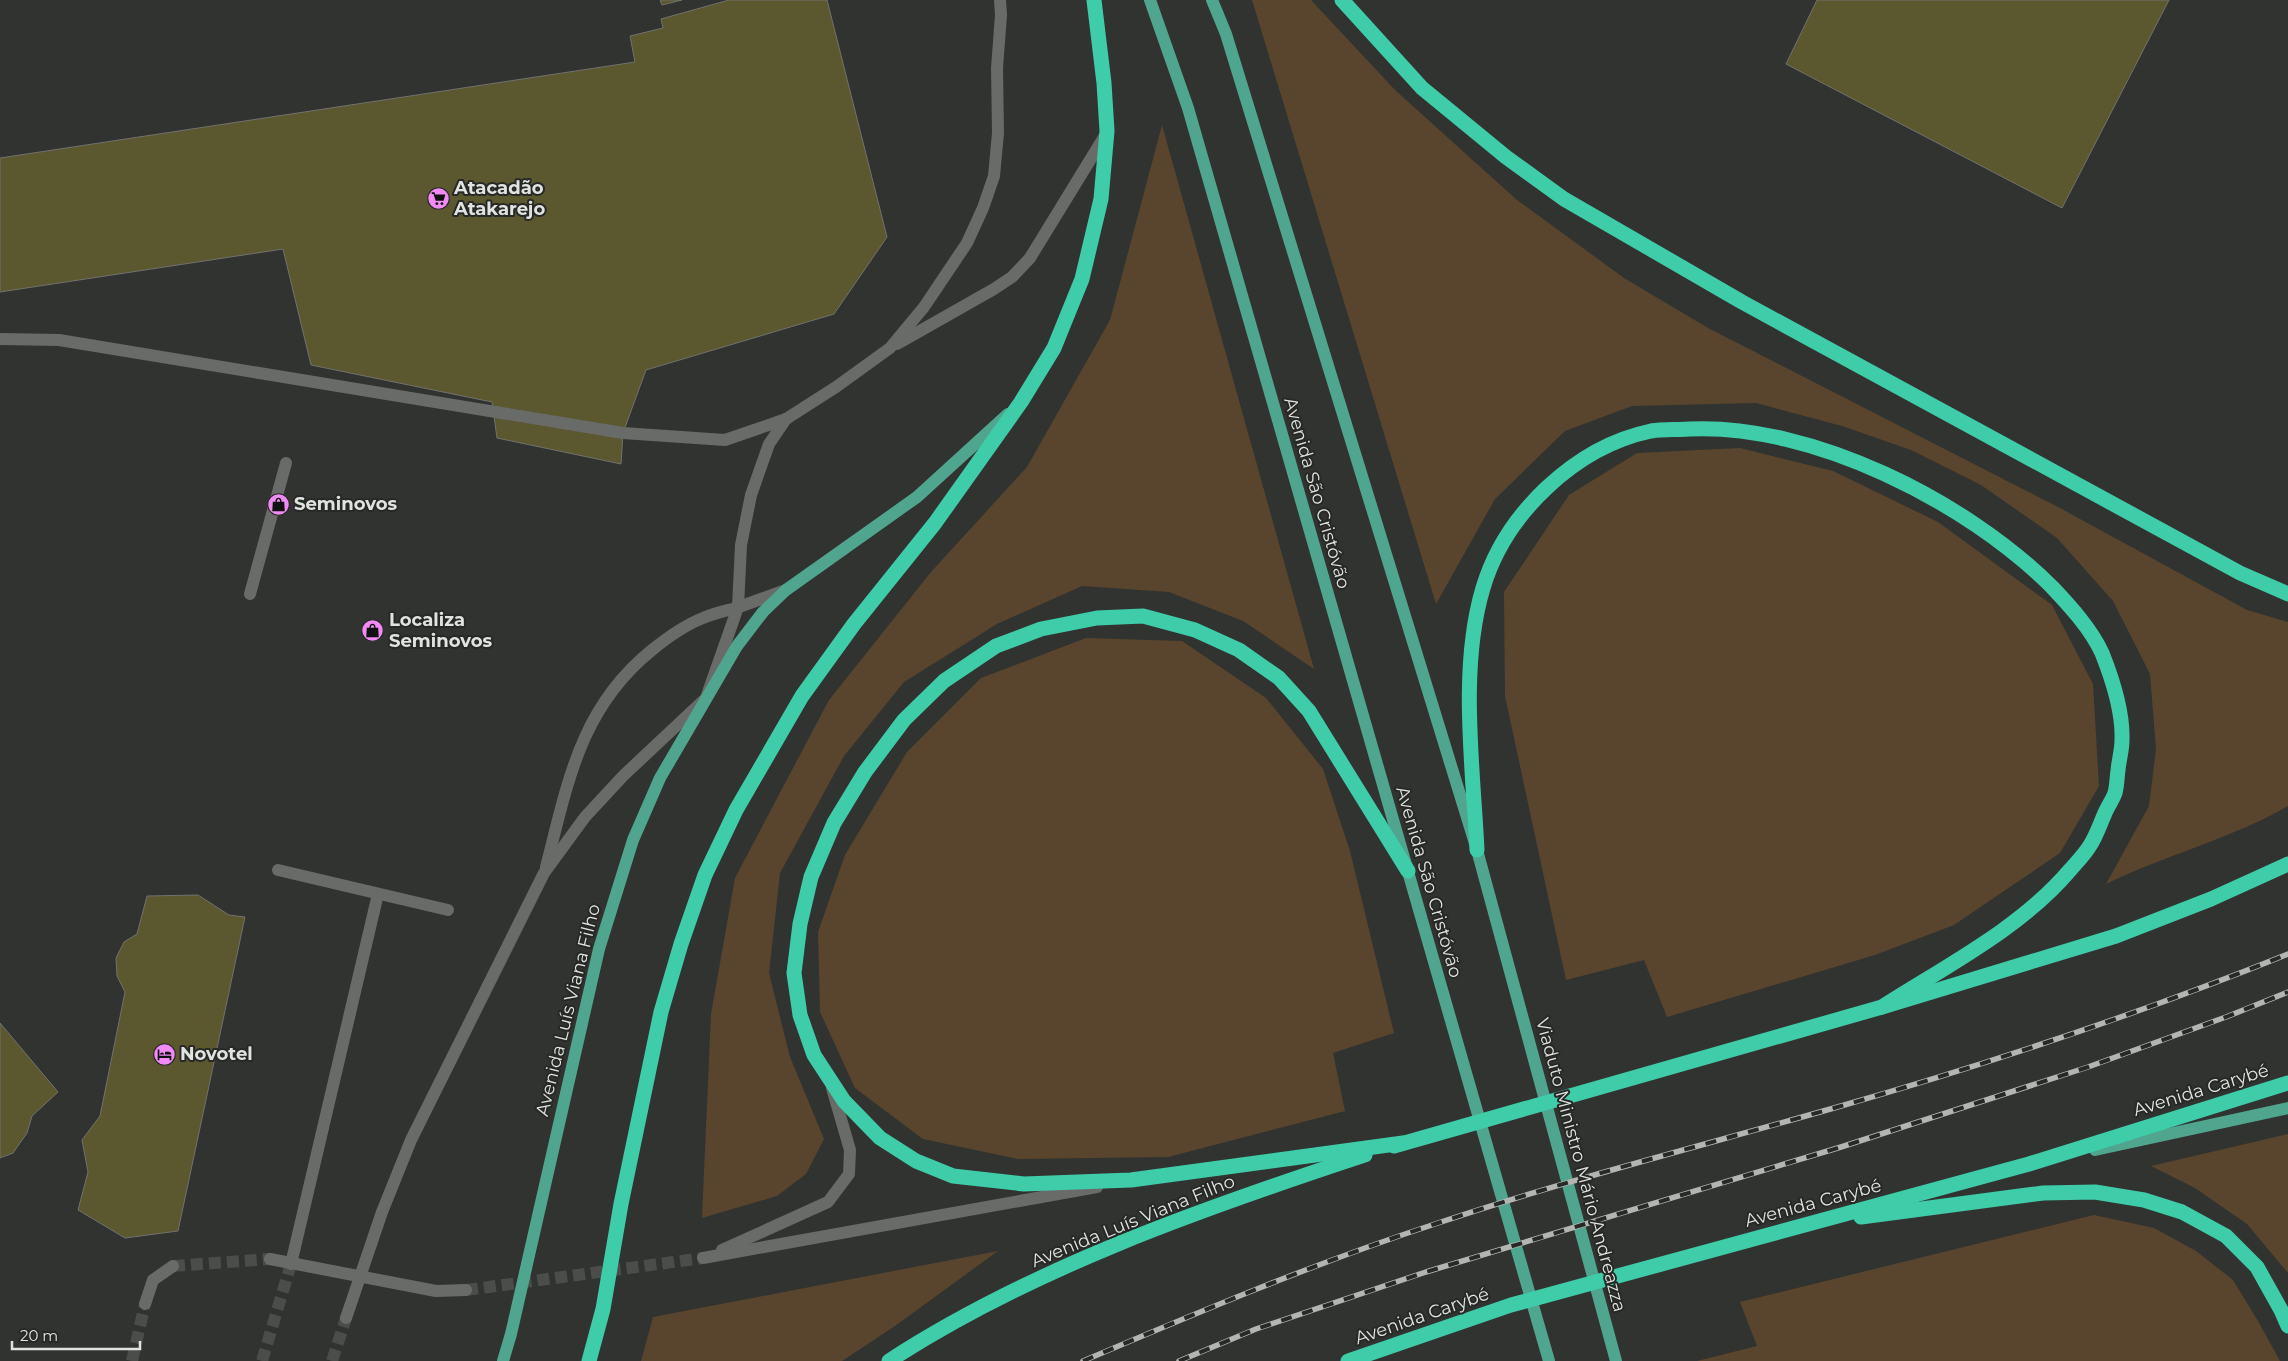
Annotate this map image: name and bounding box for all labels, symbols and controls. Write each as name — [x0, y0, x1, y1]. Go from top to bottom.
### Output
place label: Atacadão Atakarejo — [453, 177, 545, 220]
supermarket icon: Atacadão Atakarejo — [426, 186, 450, 210]
street label: Avenida São Cristóvão — [1279, 395, 1355, 591]
shop icon: Seminovos — [266, 492, 290, 516]
place label: Seminovos — [294, 493, 397, 515]
place label: Localiza Seminovos — [389, 609, 492, 652]
shop icon: Localiza Seminovos — [361, 618, 385, 642]
street label: Avenida São Cristóvão — [1391, 784, 1467, 980]
street label: Avenida Luís Viana Filho — [531, 902, 605, 1118]
street label: Viaduto Ministro Mário Andreazza — [1531, 1016, 1631, 1314]
hotel icon: Novotel — [152, 1042, 176, 1066]
place label: Novotel — [180, 1043, 253, 1065]
street label: Avenida Carybé — [2131, 1059, 2272, 1121]
street label: Avenida Luís Viana Filho — [1028, 1170, 1238, 1272]
street label: Avenida Carybé — [1742, 1174, 1884, 1232]
street label: Avenida Carybé — [1352, 1283, 1492, 1349]
scale bar — [12, 1318, 140, 1350]
text: 20 m — [20, 1326, 58, 1345]

